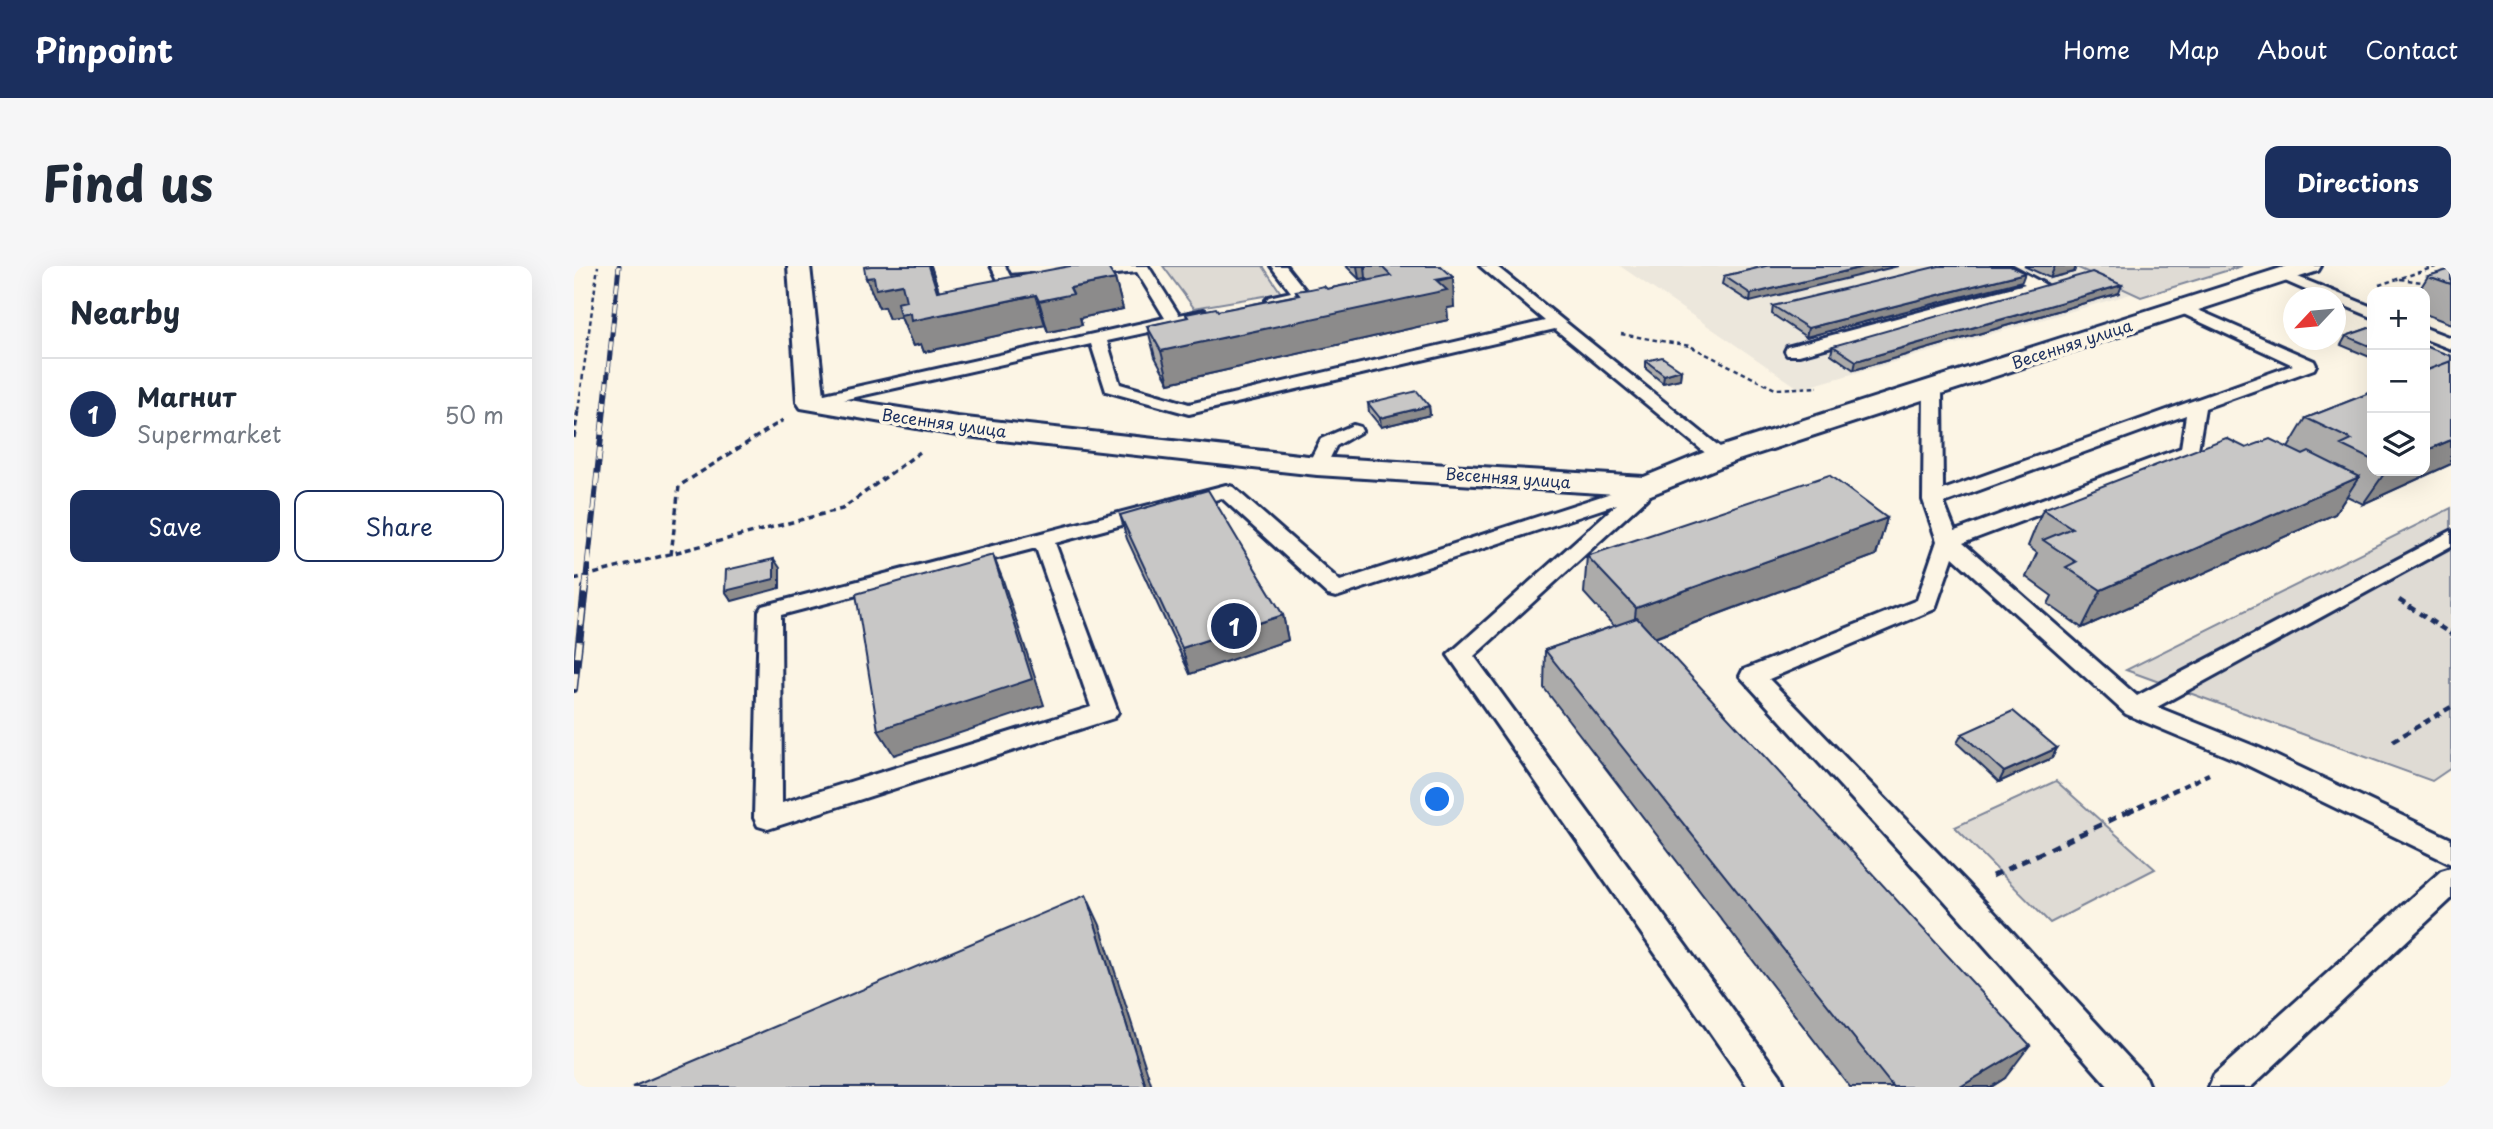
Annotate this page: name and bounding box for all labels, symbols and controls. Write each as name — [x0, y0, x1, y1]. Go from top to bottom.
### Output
text: Pinpoint — [35, 24, 173, 74]
text: Home — [2063, 31, 2130, 67]
text: Map — [2168, 31, 2219, 67]
text: About — [2257, 31, 2327, 67]
text: Contact — [2365, 31, 2458, 67]
text: Find us — [42, 145, 213, 219]
button: Directions — [2265, 146, 2451, 218]
north arrow — [2283, 287, 2346, 350]
map controls — [2367, 287, 2430, 476]
button: + — [2367, 287, 2430, 350]
text: Nearby — [70, 289, 180, 334]
street label: Весенняя улица — [2008, 312, 2135, 374]
button: − — [2367, 350, 2430, 413]
text: Магнит — [137, 377, 236, 416]
text: 1 — [88, 397, 99, 432]
text: 50 m — [444, 397, 504, 432]
street label: Весенняя улица — [880, 401, 1008, 443]
button: layers — [2367, 413, 2430, 476]
text: Supermarket — [137, 416, 281, 451]
street label: Весенняя улица — [1445, 461, 1572, 493]
button: Save — [70, 490, 280, 562]
button: Share — [294, 490, 504, 562]
pin: 1 — [1211, 600, 1257, 652]
your location — [1420, 782, 1454, 816]

